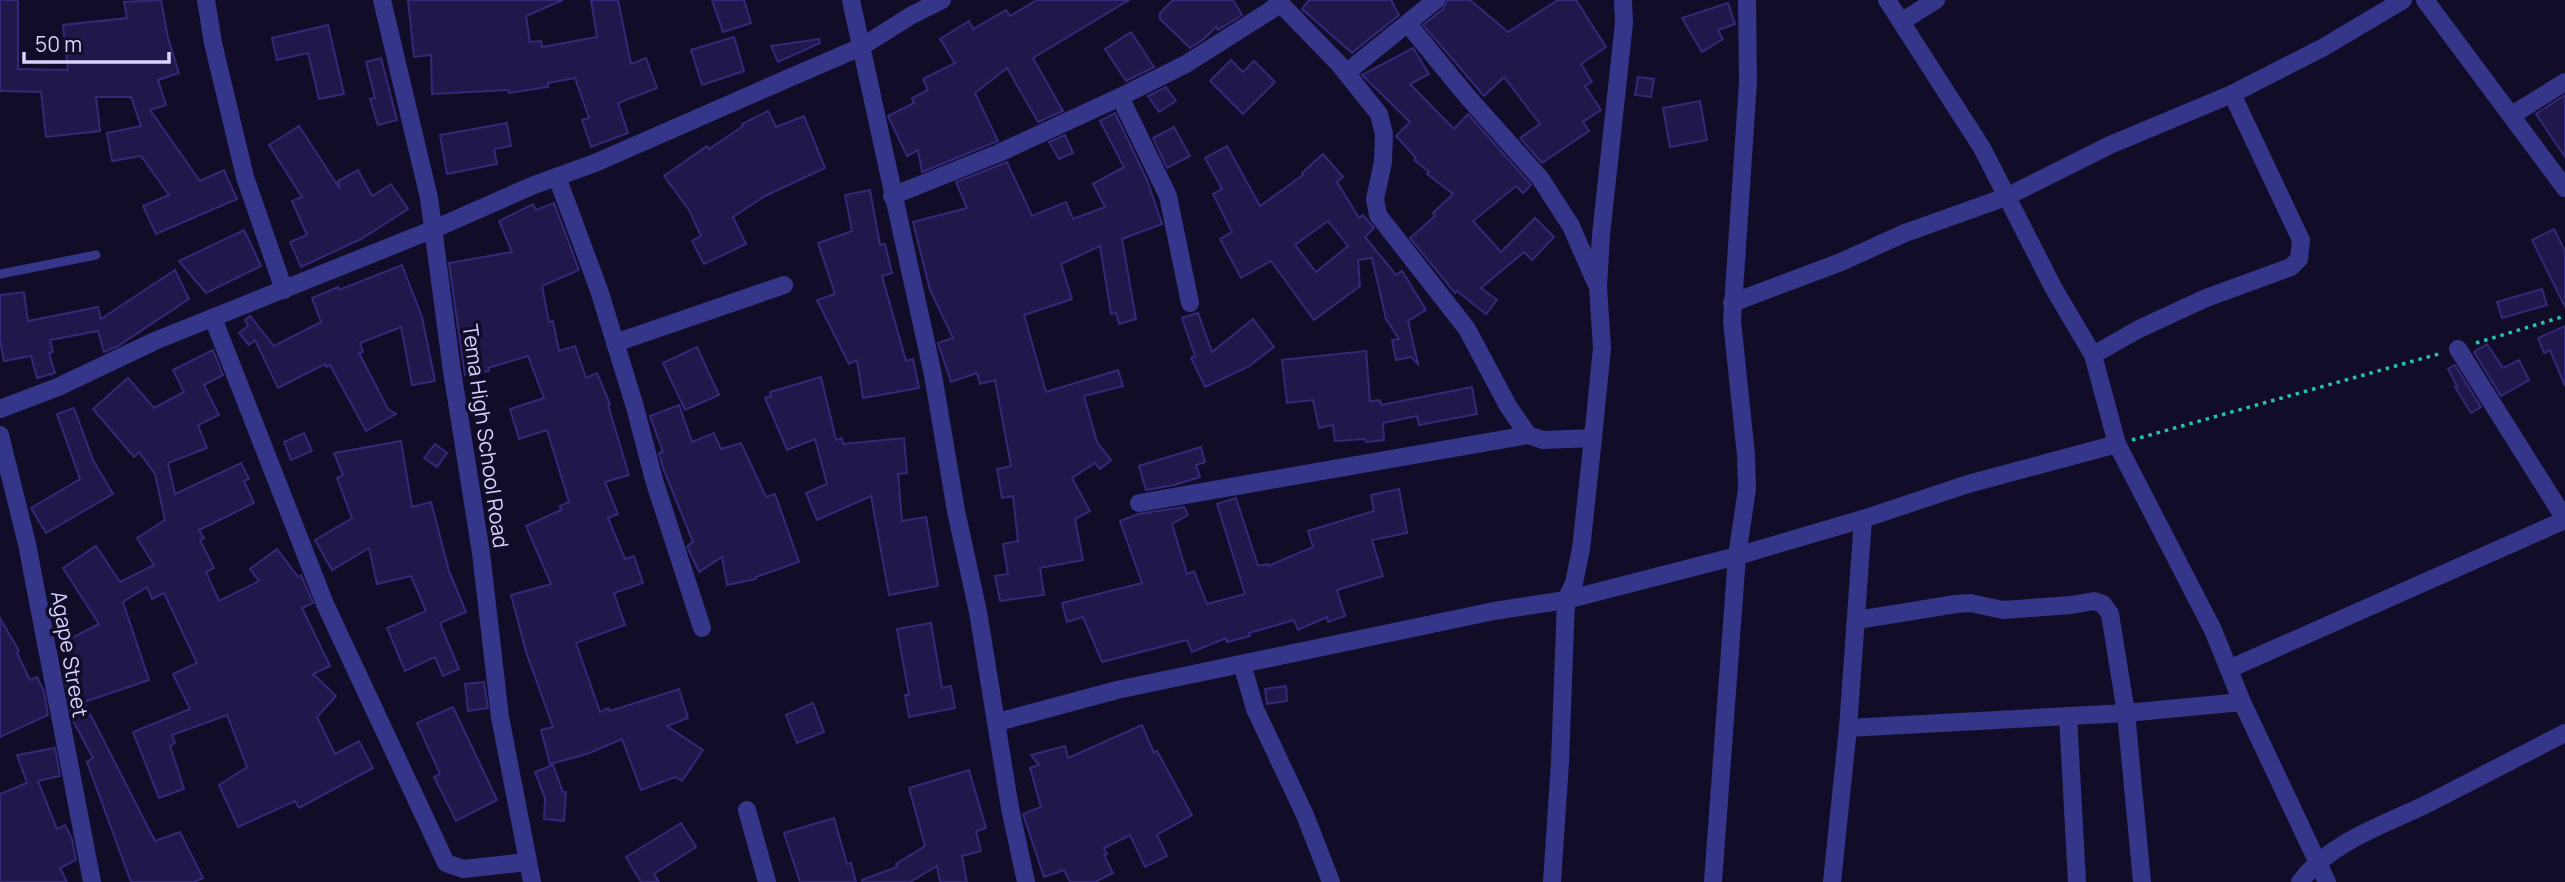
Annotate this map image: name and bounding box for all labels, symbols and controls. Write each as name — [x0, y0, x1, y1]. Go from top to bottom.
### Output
scale bar — [24, 21, 170, 65]
text: 50 m — [35, 30, 82, 58]
street label: Tema High School Road — [456, 322, 516, 550]
street label: Agape Street — [45, 589, 95, 719]

